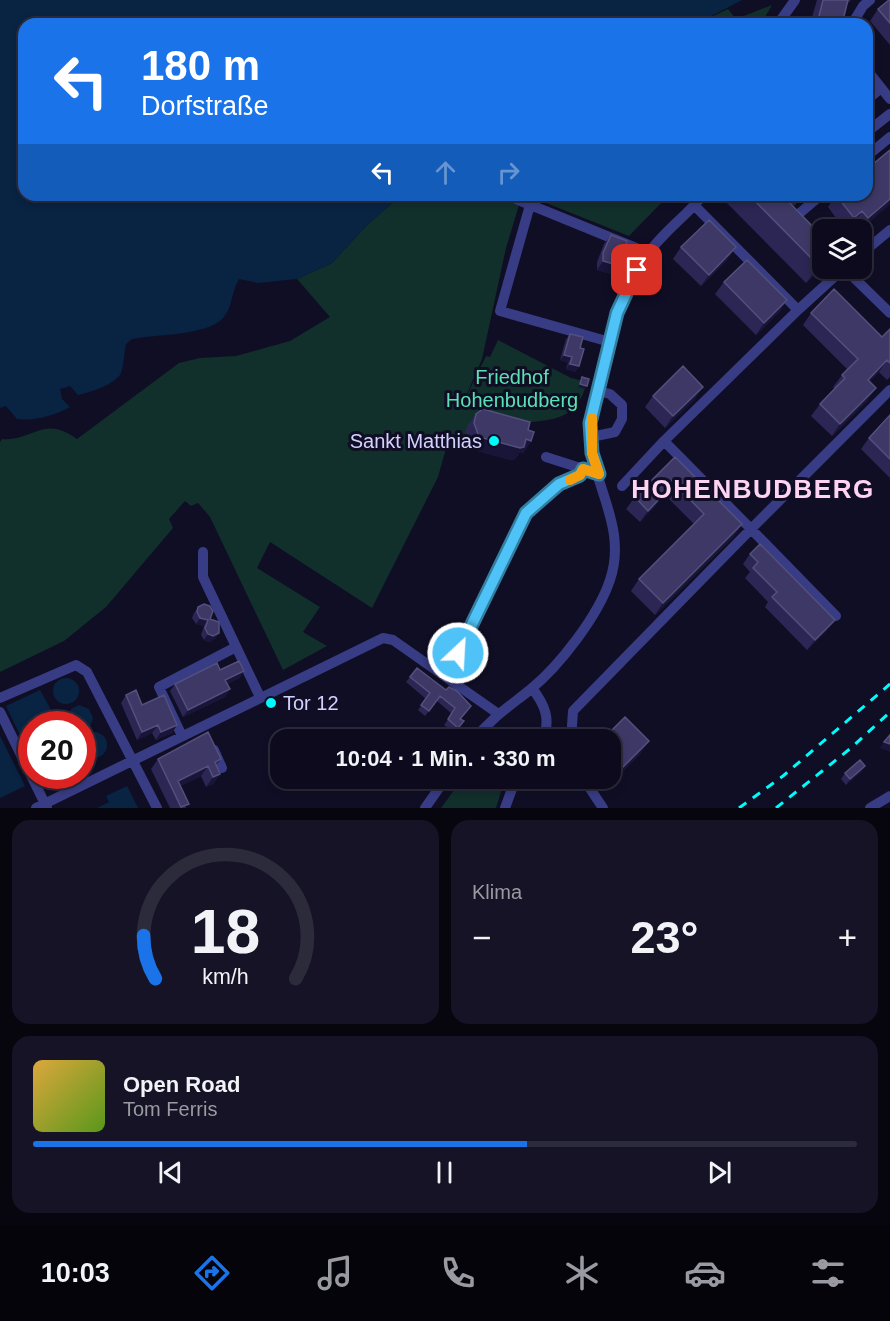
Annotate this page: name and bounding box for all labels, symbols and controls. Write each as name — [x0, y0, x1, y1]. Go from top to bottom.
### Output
icon: left — [42, 42, 120, 120]
text: 180 m — [141, 42, 260, 89]
text: Dorfstraße — [141, 91, 269, 121]
icon: left — [366, 156, 399, 189]
icon: ahead — [429, 156, 462, 189]
icon: right — [492, 156, 525, 189]
map controls — [812, 219, 872, 279]
button: layers — [812, 219, 872, 279]
pin — [611, 244, 662, 295]
icon: arrive — [620, 253, 653, 286]
park label: Friedhof Hohenbudberg — [446, 366, 578, 411]
place label: Sankt Matthias — [350, 430, 482, 452]
marker: Sankt Matthias — [487, 434, 501, 448]
district label: HOHENBUDBERG — [631, 474, 875, 504]
position arrow — [426, 621, 490, 685]
place label: Tor 12 — [283, 692, 339, 714]
marker: Tor 12 — [264, 696, 278, 710]
speed limit sign: 20 — [18, 711, 96, 789]
text: 10:04 · 1 Min. · 330 m — [335, 746, 556, 771]
text: Klima — [472, 881, 522, 903]
text: 18 — [191, 897, 260, 966]
text: 23° — [630, 912, 699, 963]
text: − — [472, 919, 491, 956]
text: + — [838, 919, 857, 956]
text: km/h — [202, 965, 249, 989]
text: Open Road — [123, 1072, 240, 1097]
text: Tom Ferris — [123, 1098, 217, 1120]
icon: previous — [154, 1156, 187, 1189]
icon: pause — [428, 1156, 461, 1189]
icon: next — [703, 1156, 736, 1189]
icon: directions — [191, 1252, 233, 1294]
icon: music — [314, 1252, 356, 1294]
icon: phone — [437, 1252, 479, 1294]
icon: climate — [561, 1252, 603, 1294]
icon: car — [684, 1252, 726, 1294]
icon: filters — [807, 1252, 849, 1294]
text: 10:03 — [41, 1258, 110, 1288]

